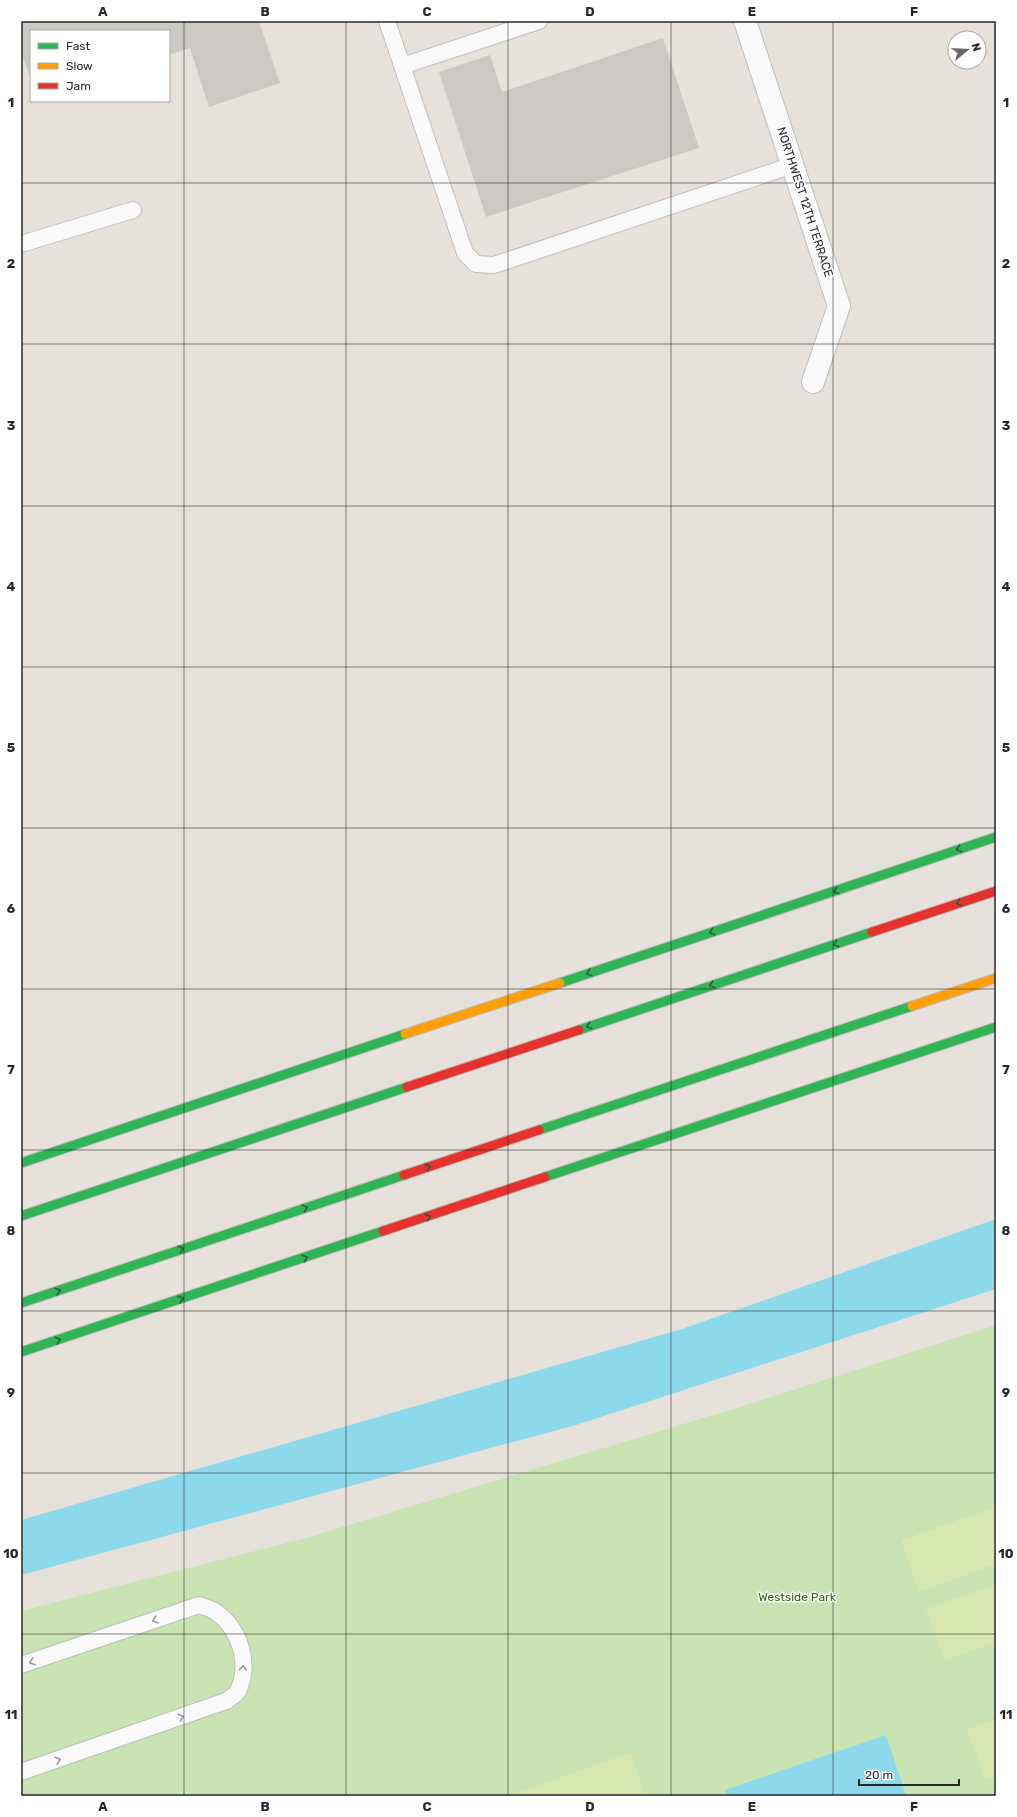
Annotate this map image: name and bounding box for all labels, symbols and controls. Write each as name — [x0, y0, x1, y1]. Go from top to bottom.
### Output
text: A — [98, 4, 108, 19]
text: B — [260, 4, 270, 19]
text: C — [422, 4, 432, 19]
text: D — [585, 4, 595, 19]
text: E — [748, 4, 756, 19]
text: F — [910, 4, 918, 19]
legend — [30, 30, 170, 102]
north arrow — [947, 30, 987, 70]
text: Fast — [66, 39, 90, 53]
text: N — [969, 41, 983, 53]
text: Slow — [66, 59, 93, 73]
text: Jam — [66, 79, 91, 93]
text: 1 — [8, 95, 14, 110]
text: 1 — [1003, 95, 1009, 110]
street label: NORTHWEST 12TH TERRACE — [774, 125, 836, 279]
text: 2 — [7, 256, 15, 271]
text: 2 — [1002, 256, 1010, 271]
text: 3 — [7, 418, 16, 433]
text: 3 — [1002, 418, 1011, 433]
text: 4 — [7, 579, 16, 594]
text: 4 — [1002, 579, 1011, 594]
text: 5 — [7, 740, 15, 755]
text: 5 — [1002, 740, 1010, 755]
one-way arrow — [956, 845, 963, 853]
one-way arrow — [832, 886, 839, 894]
one-way arrow — [956, 898, 963, 907]
text: 6 — [7, 901, 16, 916]
text: 6 — [1002, 901, 1011, 916]
one-way arrow — [709, 927, 716, 936]
one-way arrow — [832, 939, 839, 948]
one-way arrow — [586, 968, 593, 977]
one-way arrow — [709, 980, 716, 989]
one-way arrow — [586, 1021, 593, 1030]
text: 7 — [7, 1062, 15, 1077]
text: 7 — [1002, 1062, 1010, 1077]
one-way arrow — [424, 1163, 431, 1172]
one-way arrow — [301, 1204, 308, 1213]
one-way arrow — [424, 1213, 431, 1221]
text: 8 — [7, 1223, 16, 1238]
text: 8 — [1002, 1223, 1011, 1238]
one-way arrow — [178, 1246, 185, 1254]
one-way arrow — [301, 1254, 308, 1262]
one-way arrow — [54, 1287, 61, 1295]
one-way arrow — [178, 1295, 185, 1304]
one-way arrow — [54, 1336, 61, 1345]
text: 9 — [7, 1385, 15, 1400]
text: 9 — [1002, 1385, 1010, 1400]
text: 10 — [3, 1546, 19, 1561]
text: 10 — [998, 1546, 1014, 1561]
park label: Westside Park — [758, 1590, 837, 1604]
one-way arrow — [152, 1615, 159, 1623]
one-way arrow — [29, 1657, 36, 1665]
one-way arrow — [238, 1665, 247, 1671]
text: 11 — [5, 1707, 17, 1722]
text: 11 — [1000, 1707, 1012, 1722]
one-way arrow — [177, 1713, 184, 1722]
one-way arrow — [54, 1756, 61, 1764]
scale bar — [859, 1761, 959, 1787]
text: 20 m — [865, 1768, 893, 1782]
text: A — [98, 1799, 108, 1814]
text: B — [260, 1799, 270, 1814]
text: C — [422, 1799, 432, 1814]
text: D — [585, 1799, 595, 1814]
text: E — [748, 1799, 756, 1814]
text: F — [910, 1799, 918, 1814]

